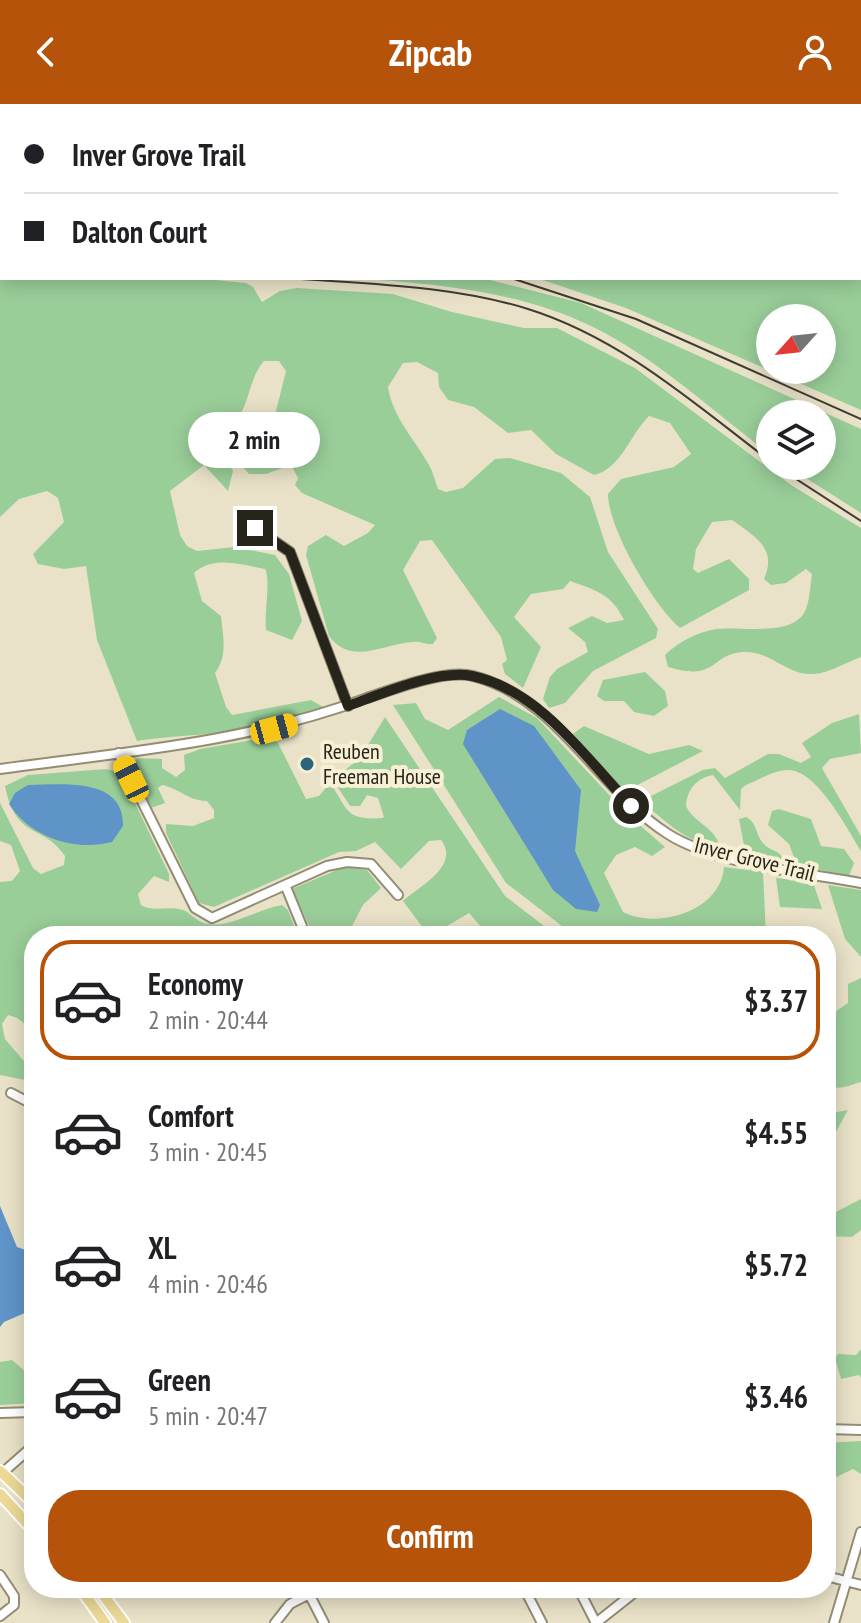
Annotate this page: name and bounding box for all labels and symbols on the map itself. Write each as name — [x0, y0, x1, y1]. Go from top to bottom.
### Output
north arrow — [756, 304, 836, 384]
callout: 2 min — [189, 412, 321, 468]
route end — [237, 510, 273, 546]
car — [248, 711, 300, 747]
place label: Reuben Freeman House — [323, 737, 441, 790]
car — [110, 752, 152, 806]
marker: Reuben Freeman House — [298, 755, 316, 773]
route start — [613, 788, 649, 824]
street label: Inver Grove Trail — [692, 830, 819, 888]

